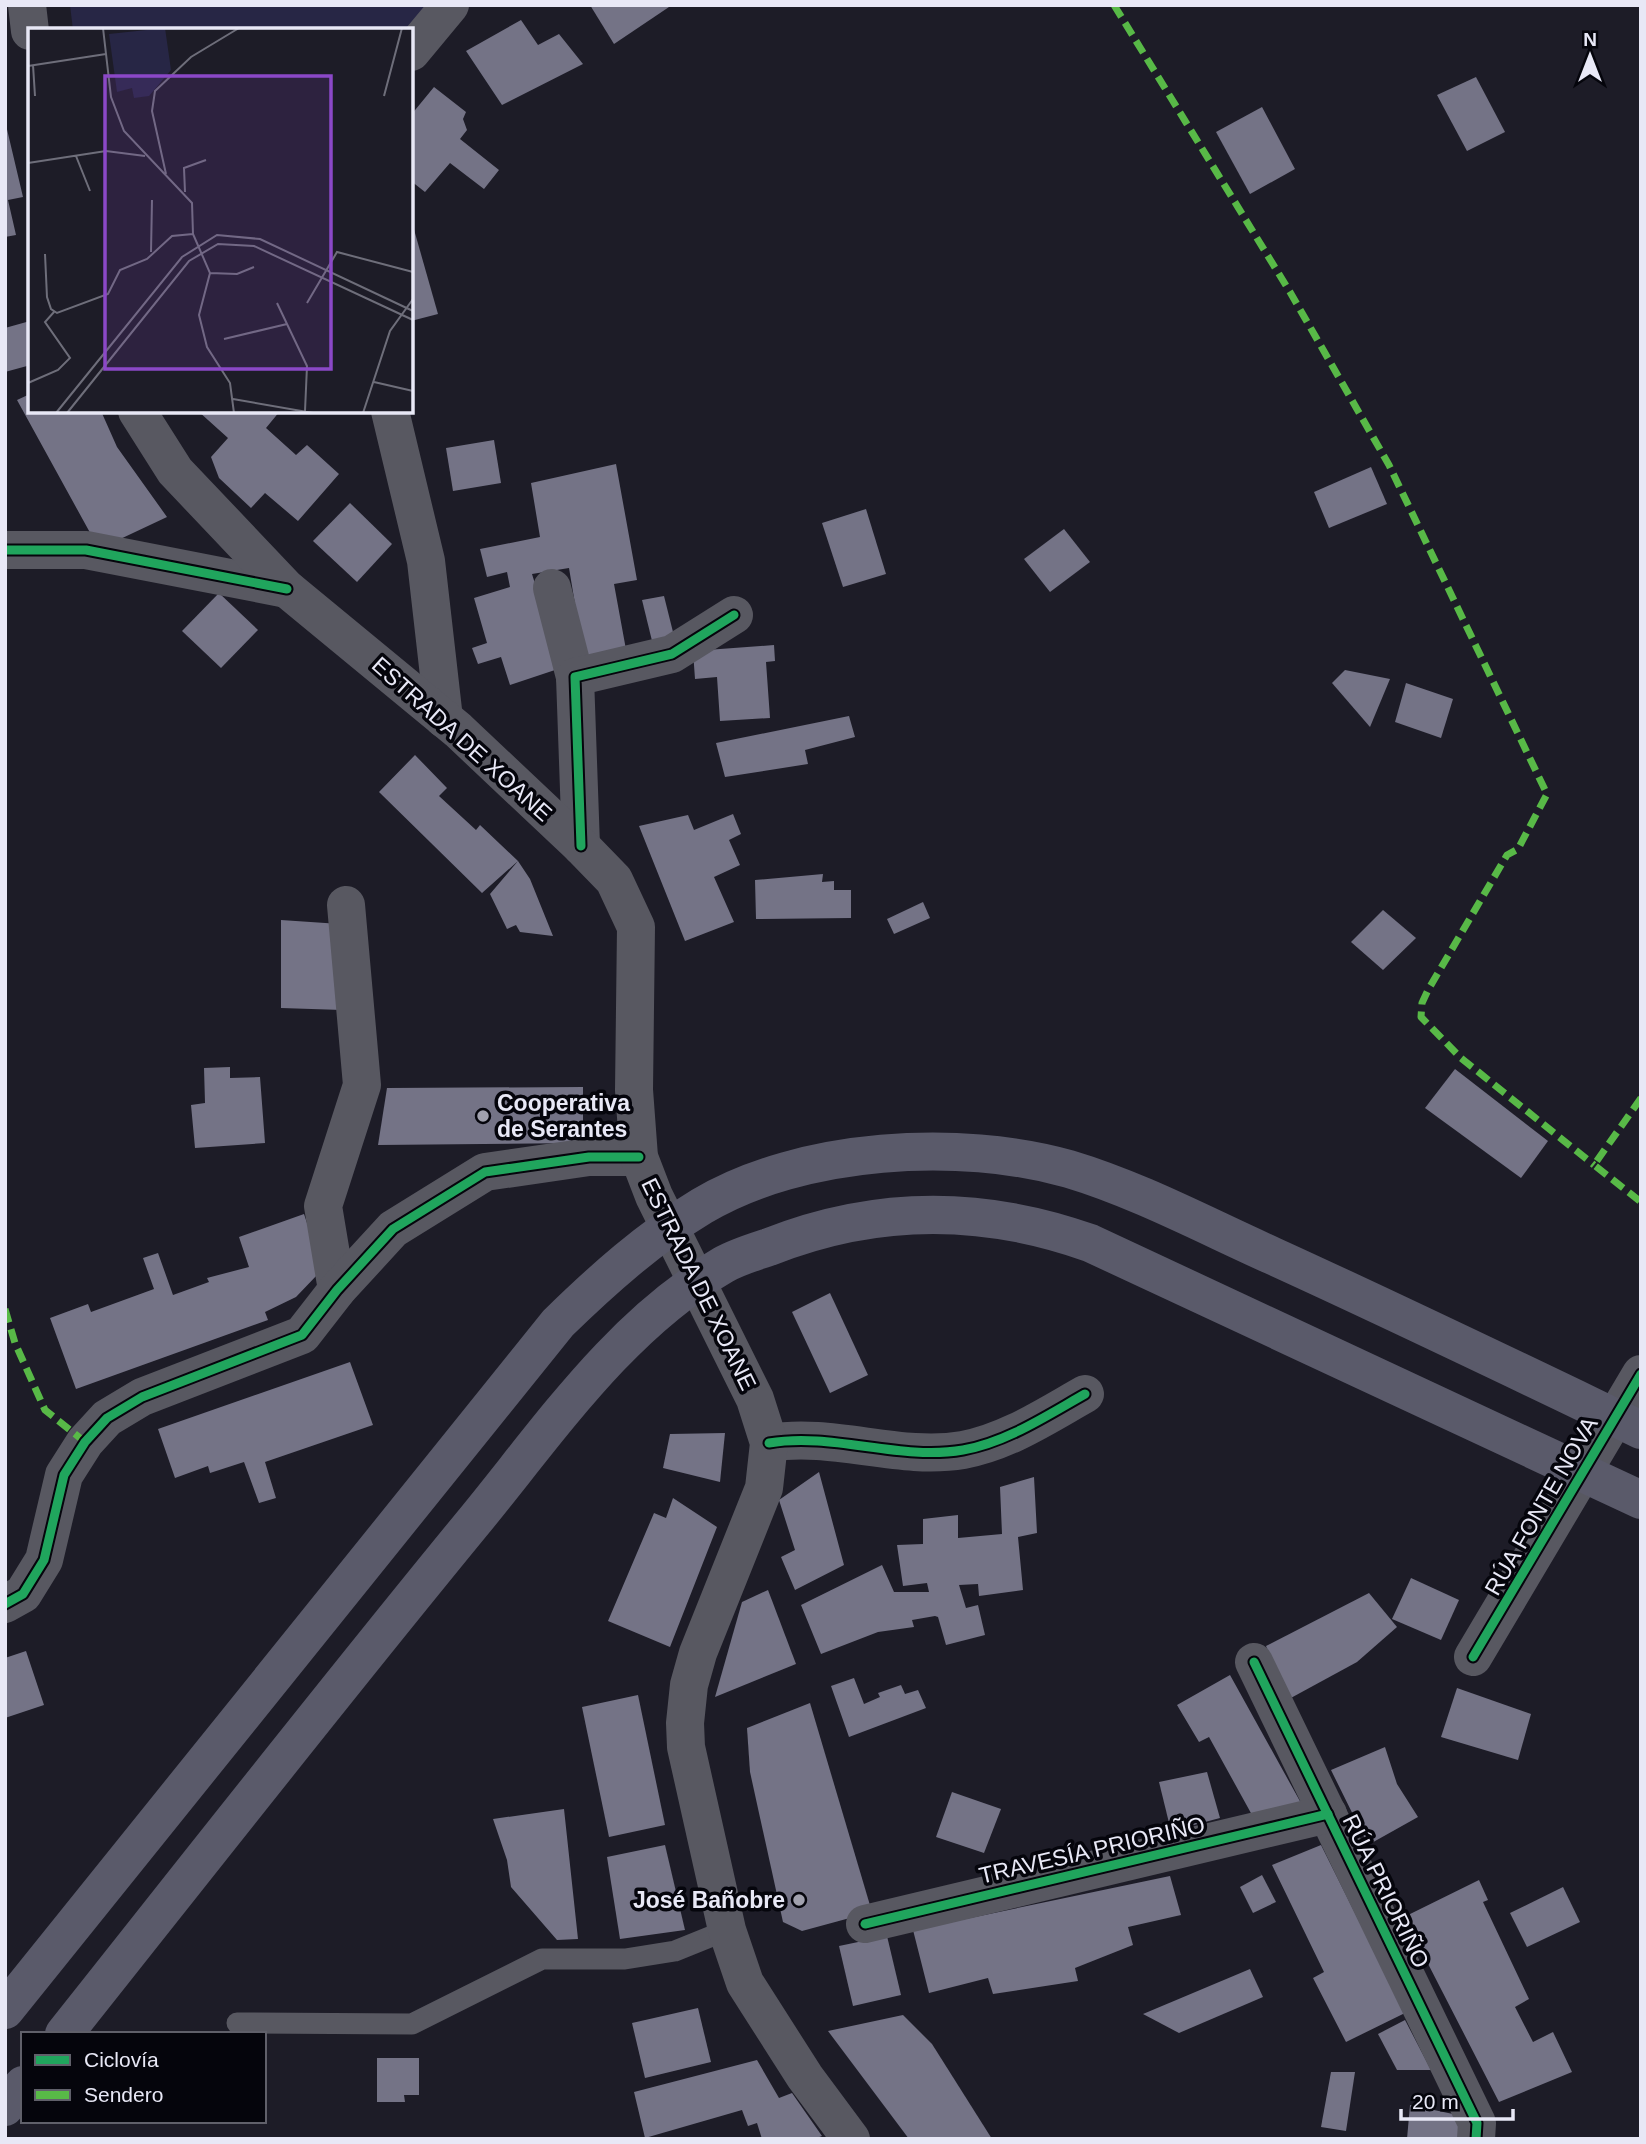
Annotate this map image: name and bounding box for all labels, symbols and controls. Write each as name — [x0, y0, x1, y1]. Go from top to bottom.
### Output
north arrow — [1555, 21, 1625, 91]
inset map — [28, 28, 413, 413]
text: N — [1583, 29, 1597, 50]
street label: ESTRADA DE XOANE — [367, 652, 557, 826]
place label: Cooperativa de Serantes — [497, 1090, 630, 1142]
marker: Cooperativa de Serantes — [475, 1108, 491, 1124]
street label: ESTRADA DE XOANE — [636, 1174, 762, 1394]
street label: RÚA FONTE NOVA — [1479, 1412, 1603, 1600]
street label: RÚA PRIORIÑO — [1338, 1810, 1434, 1972]
street label: TRAVESÍA PRIORIÑO — [977, 1811, 1207, 1889]
place label: José Bañobre — [633, 1887, 785, 1913]
marker: José Bañobre — [791, 1892, 807, 1908]
legend — [21, 2032, 266, 2123]
text: Ciclovía — [84, 2048, 159, 2071]
scale bar — [1401, 2078, 1513, 2122]
text: Sendero — [84, 2083, 163, 2106]
text: 20 m — [1412, 2090, 1459, 2113]

